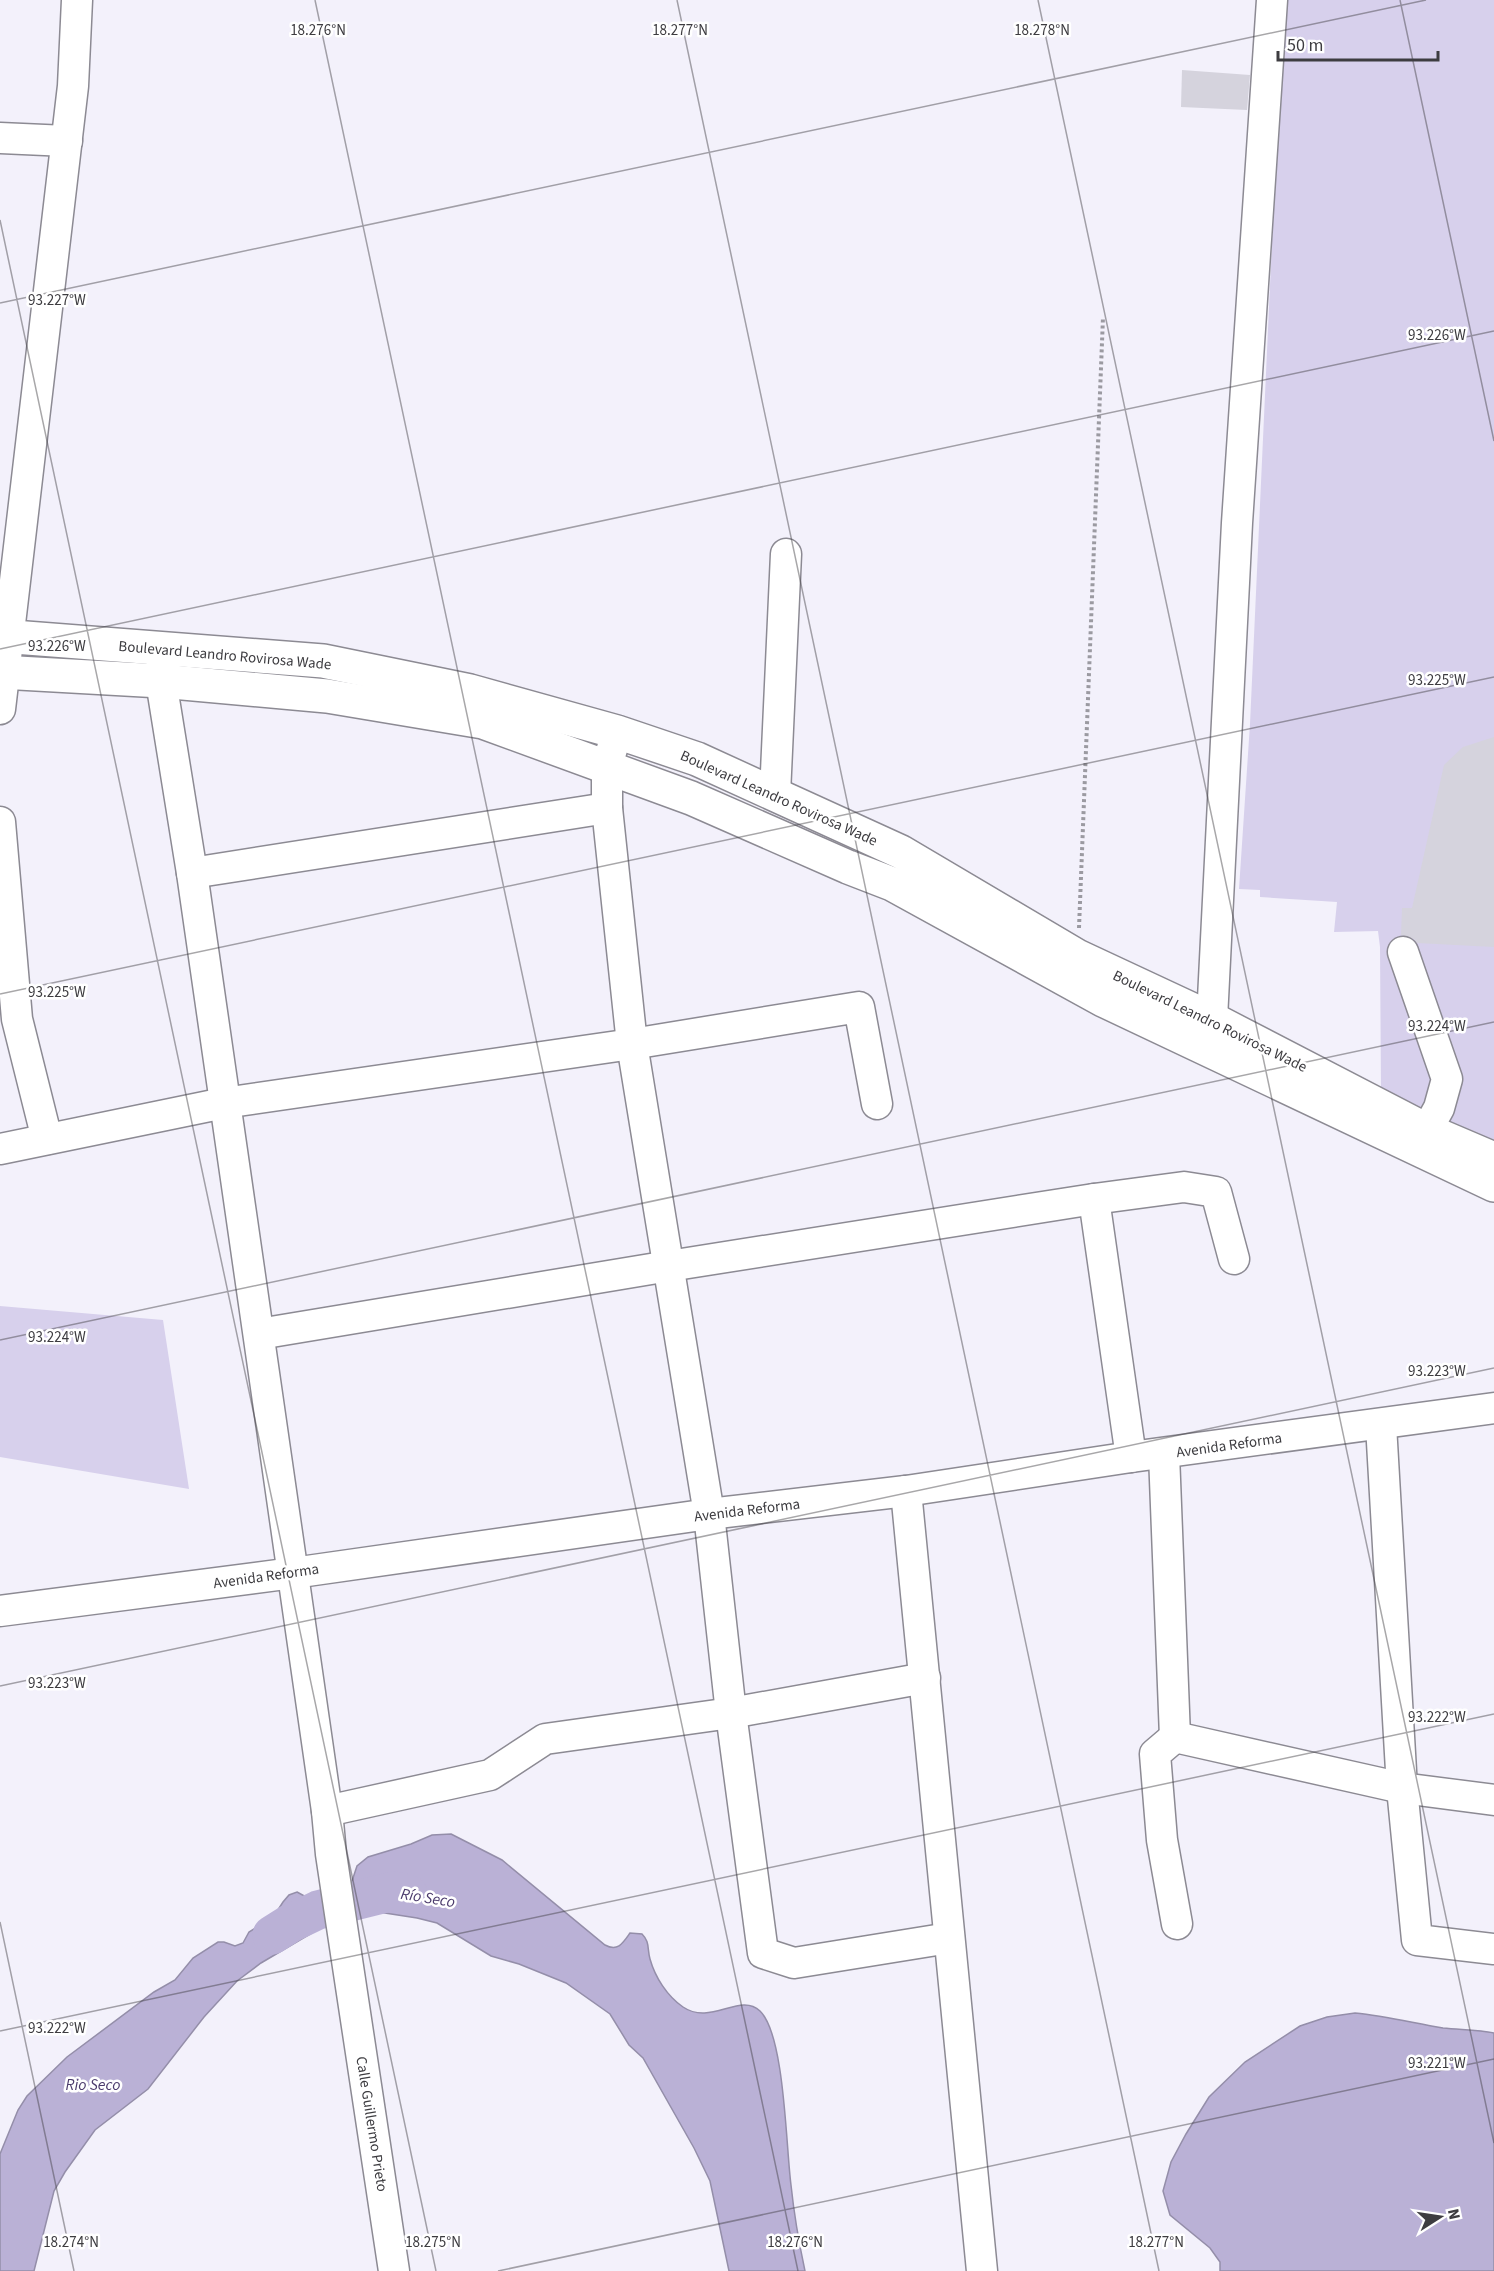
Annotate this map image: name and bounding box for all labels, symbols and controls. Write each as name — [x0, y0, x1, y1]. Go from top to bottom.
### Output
text: 18.276°N — [290, 20, 346, 41]
text: 18.277°N — [652, 20, 708, 41]
text: 18.278°N — [1014, 20, 1070, 41]
scale bar — [1278, 24, 1438, 62]
text: 50 m — [1287, 33, 1323, 58]
text: 93.227°W — [28, 290, 86, 311]
text: 93.226°W — [1408, 325, 1466, 346]
text: 93.226°W — [28, 636, 86, 657]
street label: Boulevard Leandro Rovirosa Wade — [118, 636, 332, 675]
text: 93.225°W — [1408, 670, 1466, 691]
street label: Boulevard Leandro Rovirosa Wade — [677, 745, 881, 852]
street label: Boulevard Leandro Rovirosa Wade — [1109, 965, 1310, 1078]
text: 93.225°W — [28, 982, 86, 1003]
text: 93.224°W — [1408, 1016, 1466, 1037]
text: 93.224°W — [28, 1327, 86, 1348]
text: 93.223°W — [1408, 1361, 1466, 1382]
street label: Avenida Reforma — [1175, 1428, 1283, 1463]
street label: Avenida Reforma — [693, 1494, 801, 1527]
street label: Avenida Reforma — [212, 1559, 320, 1594]
text: 93.223°W — [28, 1673, 86, 1694]
text: 93.222°W — [1408, 1707, 1466, 1728]
water label: Río Seco — [399, 1883, 457, 1913]
text: 93.222°W — [28, 2018, 86, 2039]
text: 93.221°W — [1408, 2053, 1466, 2074]
street label: Calle Guillermo Prieto — [350, 2055, 393, 2193]
water label: Rio Seco — [66, 2074, 120, 2096]
north arrow — [1410, 2187, 1470, 2247]
text: N — [1442, 2207, 1466, 2222]
text: 18.274°N — [43, 2232, 99, 2253]
text: 18.275°N — [405, 2232, 461, 2253]
text: 18.276°N — [767, 2232, 823, 2253]
text: 18.277°N — [1128, 2232, 1184, 2253]

